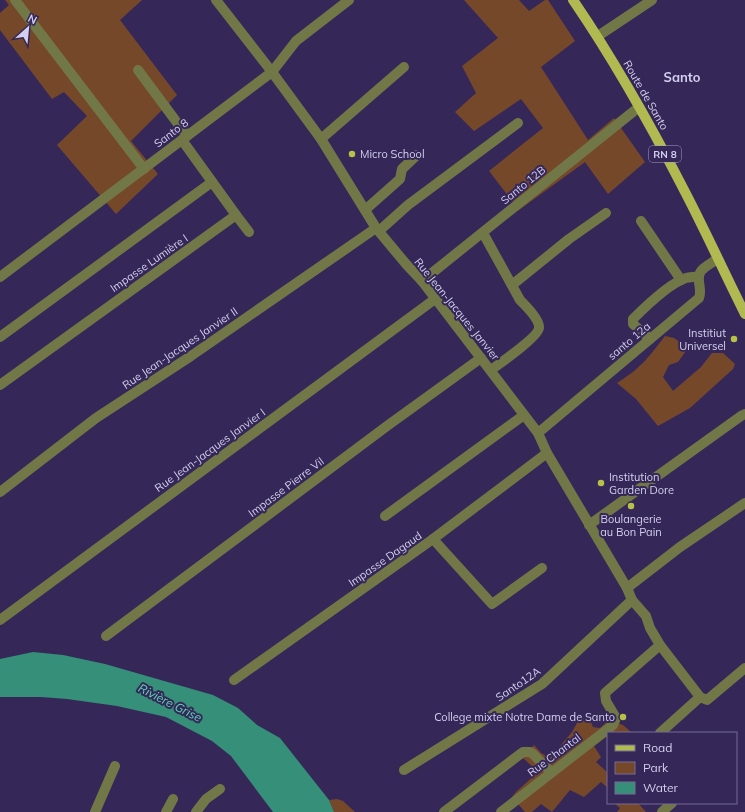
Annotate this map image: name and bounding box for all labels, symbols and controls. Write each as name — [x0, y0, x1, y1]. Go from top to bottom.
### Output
north arrow — [8, 8, 48, 48]
text: N — [26, 11, 39, 27]
street label: Route de Santo — [620, 58, 672, 132]
district label: Santo — [664, 69, 701, 85]
street label: Santo 8 — [151, 115, 191, 150]
road number: RN 8 — [649, 146, 681, 162]
place label: Micro School — [360, 147, 425, 161]
marker: Micro School — [347, 149, 357, 159]
street label: Santo 12B — [498, 163, 548, 207]
street label: Impasse Lumière I — [107, 231, 191, 295]
street label: Rue Jean-Jacques Janvier — [411, 255, 503, 363]
street label: Rue Jean-Jacques Janvier II — [120, 304, 240, 392]
street label: santo 12a — [605, 319, 653, 363]
place label: Institiut Universel — [679, 326, 726, 353]
marker: Institiut Universel — [729, 334, 739, 344]
street label: Rue Jean-Jacques Janvier I — [152, 405, 268, 495]
street label: Impasse Pierre Vil — [245, 454, 327, 520]
place label: Institution Garden Dore — [609, 470, 674, 497]
marker: Institution Garden Dore — [596, 478, 606, 488]
marker: Boulangerie au Bon Pain — [626, 501, 636, 511]
place label: Boulangerie au Bon Pain — [600, 512, 662, 539]
street label: Impasse Dagaud — [346, 528, 424, 590]
street label: Santo12A — [493, 664, 543, 704]
water label: Rivière Grise — [136, 680, 205, 725]
place label: College mixte Notre Dame de Santo — [434, 710, 615, 724]
marker: College mixte Notre Dame de Santo — [618, 712, 628, 722]
street label: Rue Chantal — [525, 730, 583, 780]
legend — [607, 732, 737, 804]
text: Road — [643, 740, 672, 755]
text: Park — [643, 760, 669, 775]
text: Water — [643, 780, 679, 795]

